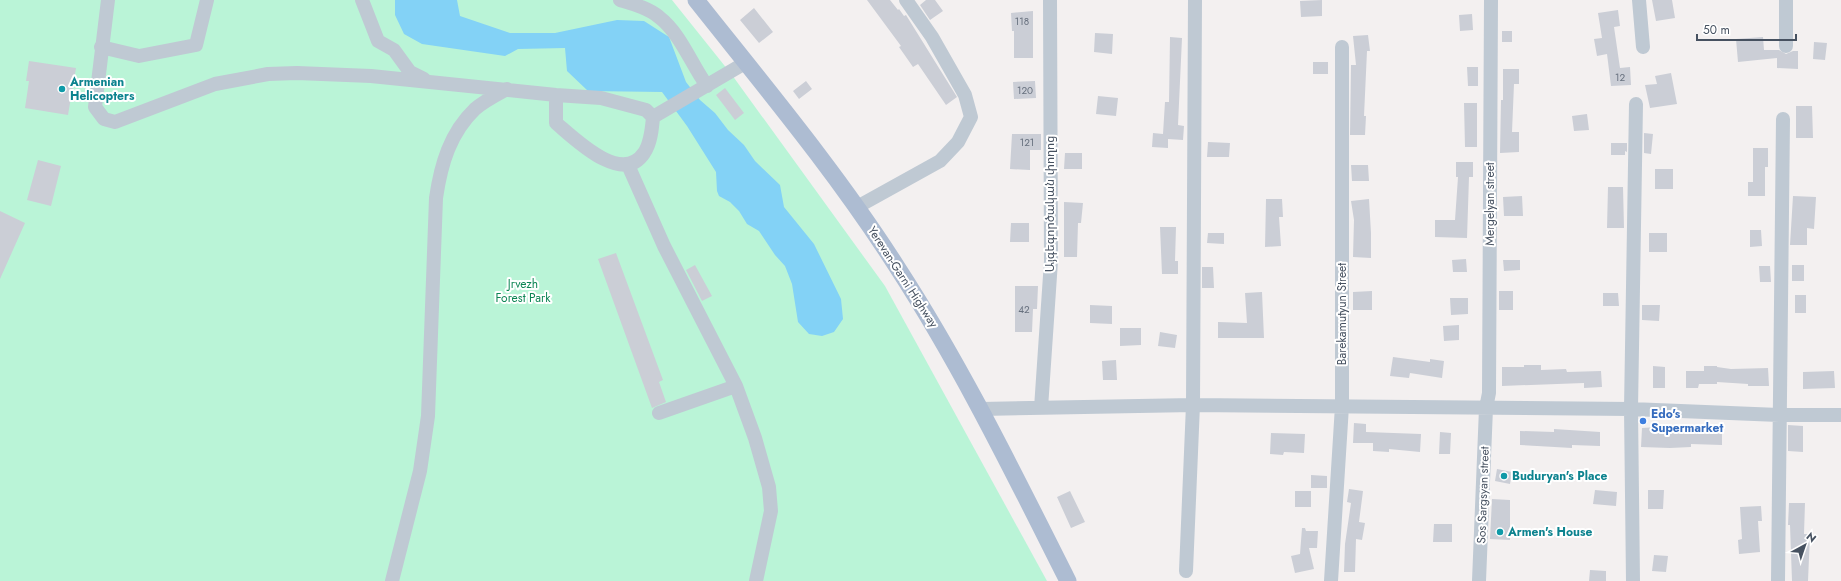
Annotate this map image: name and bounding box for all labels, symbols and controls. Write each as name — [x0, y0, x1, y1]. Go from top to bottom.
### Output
house number: 118 — [1015, 14, 1029, 29]
scale bar — [1697, 16, 1796, 42]
text: 50 m — [1703, 21, 1730, 39]
house number: 12 — [1615, 70, 1625, 85]
place label: Armenian Helicopters — [69, 73, 135, 105]
house number: 120 — [1017, 83, 1033, 98]
marker: Armenian Helicopters — [57, 84, 67, 94]
house number: 121 — [1020, 135, 1034, 150]
street label: Այգեգործական փողոց — [1041, 136, 1059, 272]
street label: Mergelyan street — [1481, 162, 1499, 246]
street label: Yerevan-Garni Highway — [863, 223, 943, 332]
street label: Barekamutyun Street — [1333, 263, 1351, 365]
park label: Jrvezh Forest Park — [495, 275, 551, 307]
house number: 42 — [1018, 302, 1030, 317]
place label: Edo's Supermarket — [1651, 405, 1723, 437]
marker: Edo's Supermarket — [1638, 416, 1648, 426]
street label: Sos Sargsyan street — [1472, 446, 1494, 544]
place label: Buduryan's Place — [1512, 467, 1607, 485]
marker: Buduryan's Place — [1499, 471, 1509, 481]
place label: Armen's House — [1507, 523, 1592, 541]
north arrow — [1785, 525, 1825, 565]
marker: Armen's House — [1495, 527, 1505, 537]
text: N — [1803, 528, 1820, 546]

